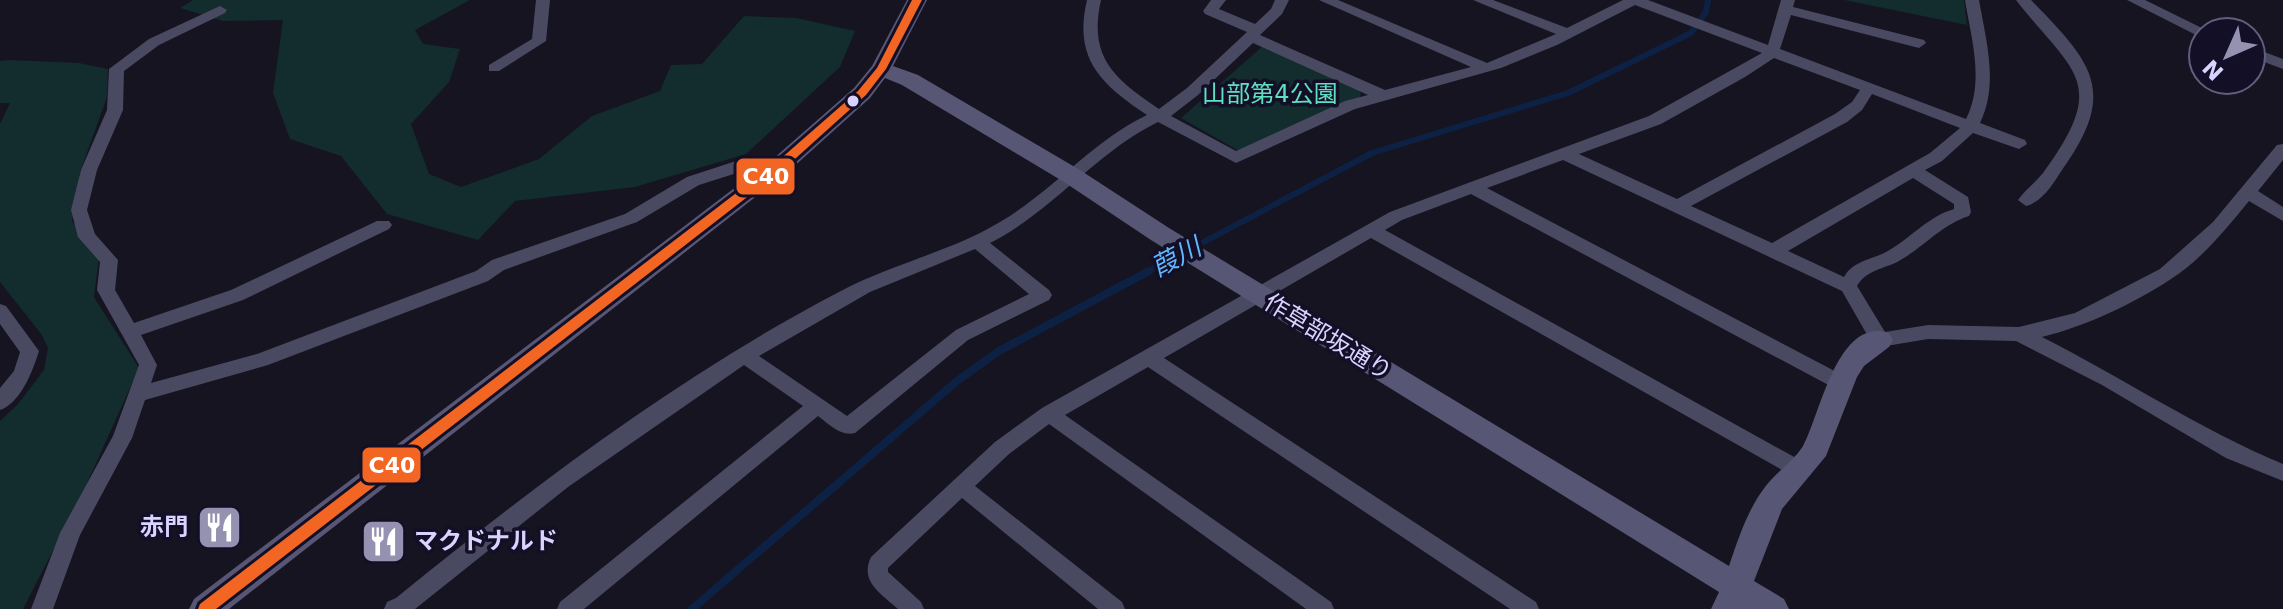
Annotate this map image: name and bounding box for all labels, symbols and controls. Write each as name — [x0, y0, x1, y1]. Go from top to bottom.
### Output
north arrow — [2187, 16, 2267, 96]
text: N — [2198, 54, 2229, 85]
park label: 山部第4公園 — [1202, 80, 1338, 108]
unlabelled marker — [845, 93, 861, 109]
line badge: C40 — [735, 157, 796, 196]
text: C40 — [743, 164, 789, 189]
water label: 葭川 — [1146, 230, 1209, 282]
street label: 作草部坂通り — [1259, 288, 1397, 386]
line badge: C40 — [361, 446, 422, 484]
text: C40 — [369, 453, 415, 478]
restaurant icon: 赤門 — [195, 503, 243, 551]
place label: 赤門 — [140, 513, 188, 541]
restaurant icon: マクドナルド — [359, 517, 407, 565]
place label: マクドナルド — [414, 527, 558, 555]

